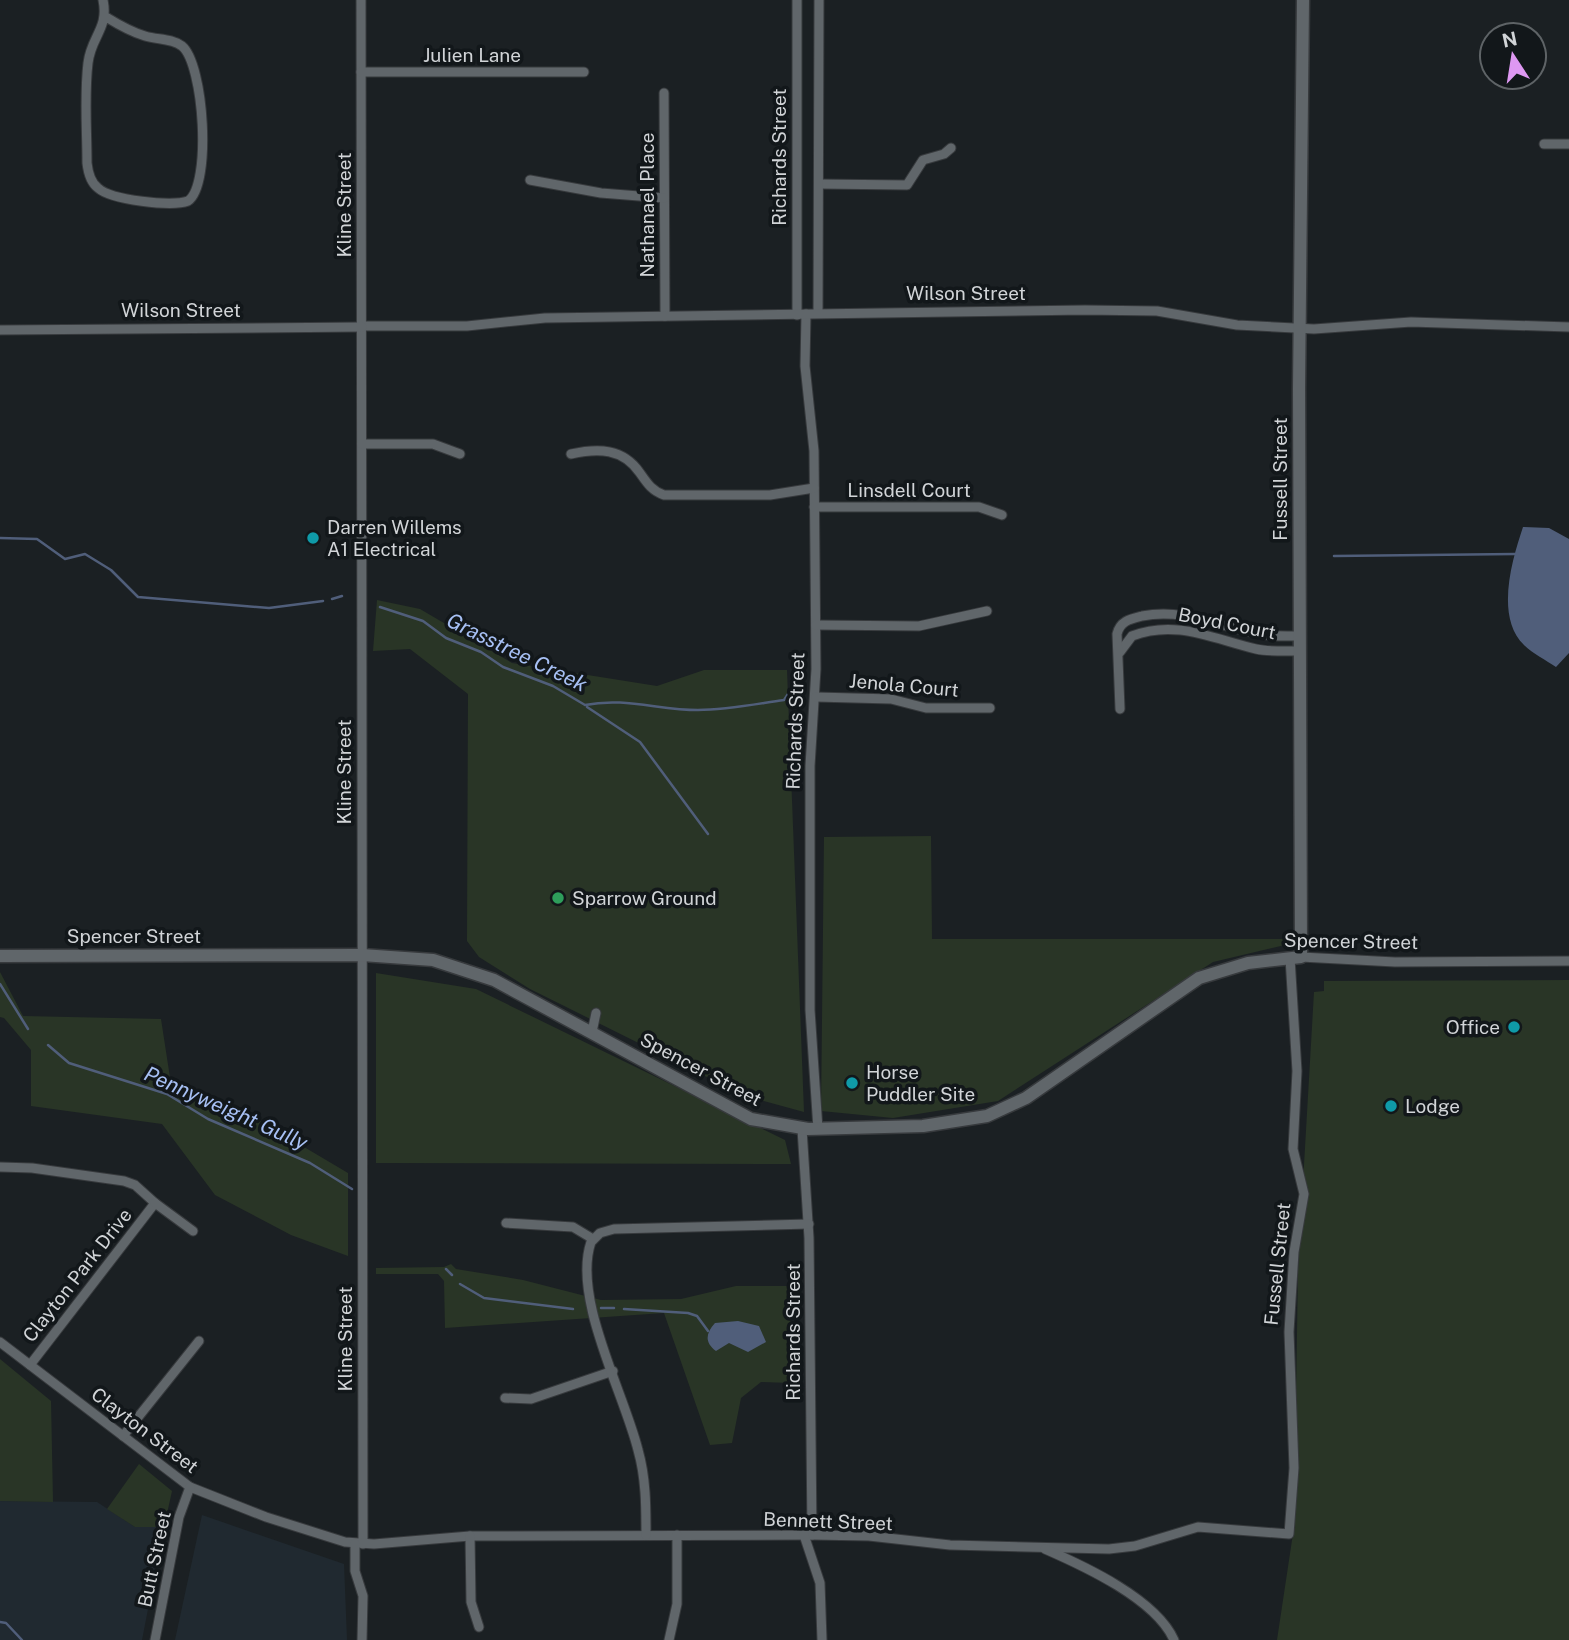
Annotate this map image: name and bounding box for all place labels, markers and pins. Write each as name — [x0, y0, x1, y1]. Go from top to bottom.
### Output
place label: Darren Willems A1 Electrical — [327, 516, 462, 560]
marker: Darren Willems A1 Electrical — [305, 530, 321, 546]
place label: Sparrow Ground — [572, 887, 716, 909]
marker: Sparrow Ground — [550, 890, 566, 906]
place label: Office — [1446, 1016, 1500, 1038]
marker: Office — [1506, 1019, 1522, 1035]
place label: Horse Puddler Site — [866, 1061, 975, 1105]
marker: Horse Puddler Site — [844, 1075, 860, 1091]
place label: Lodge — [1405, 1095, 1460, 1117]
marker: Lodge — [1383, 1098, 1399, 1114]

